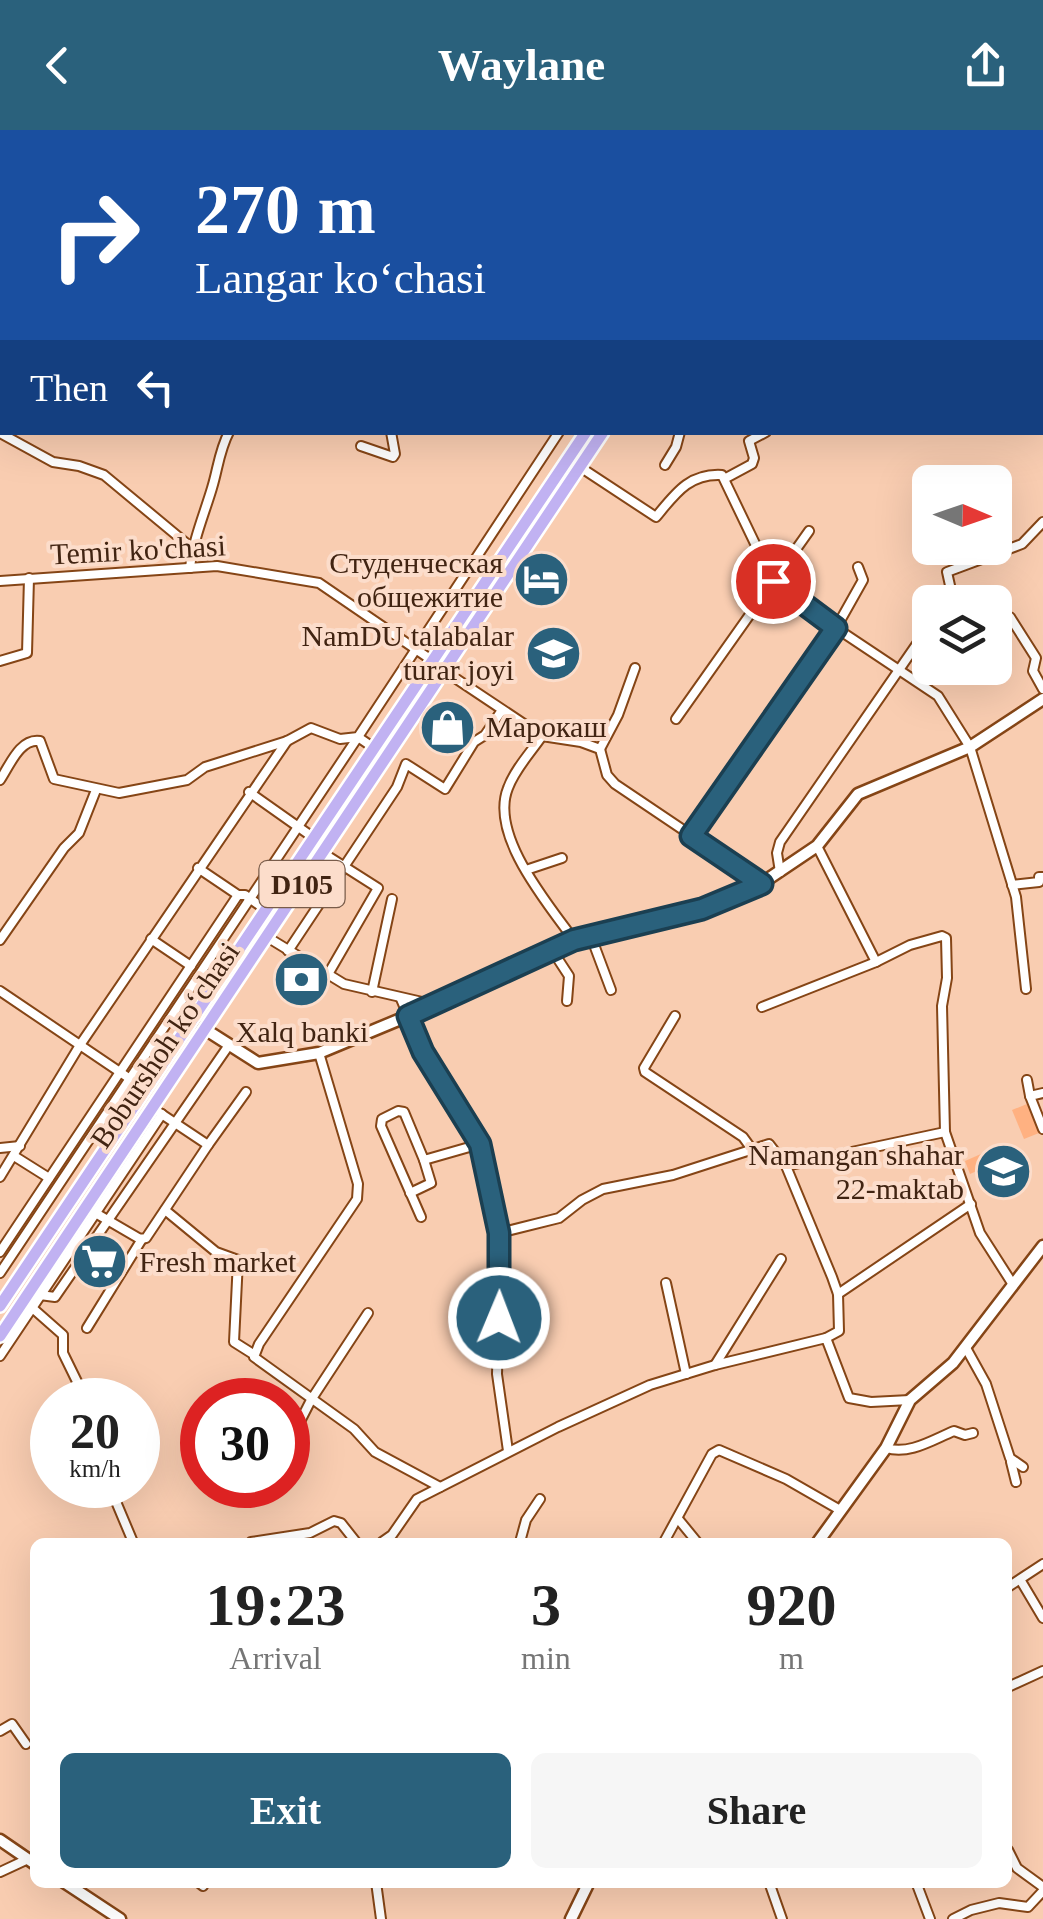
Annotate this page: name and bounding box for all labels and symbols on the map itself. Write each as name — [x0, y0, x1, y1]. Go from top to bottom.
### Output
north arrow — [912, 465, 1012, 565]
street label: Temir ko'chasi — [49, 528, 227, 571]
pin — [731, 539, 816, 624]
place label: Студенческая общежитие — [329, 546, 503, 613]
hotel icon: Студенческая общежитие — [512, 550, 572, 610]
place label: NamDU talabalar turar joyi — [302, 619, 514, 686]
school or university icon: NamDU talabalar turar joyi — [523, 623, 583, 683]
shop icon: Марокаш — [417, 697, 477, 757]
place label: Марокаш — [486, 710, 607, 743]
road number: D105 — [260, 861, 344, 907]
street label: Boburshoh koʻchasi — [84, 936, 246, 1154]
bank icon: Xalq banki — [272, 950, 332, 1010]
place label: Xalq banki — [236, 1015, 368, 1048]
place label: Namangan shahar 22-maktab — [748, 1138, 964, 1205]
school or university icon: Namangan shahar 22-maktab — [973, 1142, 1033, 1202]
supermarket icon: Fresh market — [70, 1232, 130, 1292]
place label: Fresh market — [139, 1245, 297, 1278]
position arrow — [447, 1266, 551, 1370]
speed limit sign: 30 — [180, 1378, 310, 1508]

